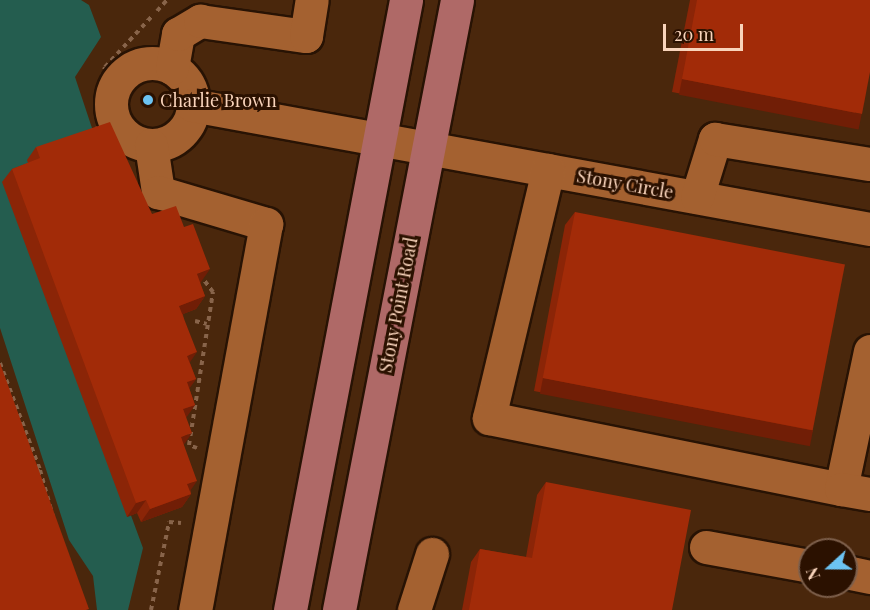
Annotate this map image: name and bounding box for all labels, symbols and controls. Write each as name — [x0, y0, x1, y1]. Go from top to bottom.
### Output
scale bar — [666, 12, 746, 50]
text: 20 m — [674, 22, 714, 46]
place label: Charlie Brown — [160, 89, 277, 111]
marker: Charlie Brown — [141, 93, 155, 107]
street label: Stony Circle — [575, 165, 675, 203]
street label: Stony Point Road — [374, 235, 422, 375]
north arrow — [798, 538, 858, 598]
text: N — [801, 565, 824, 583]

